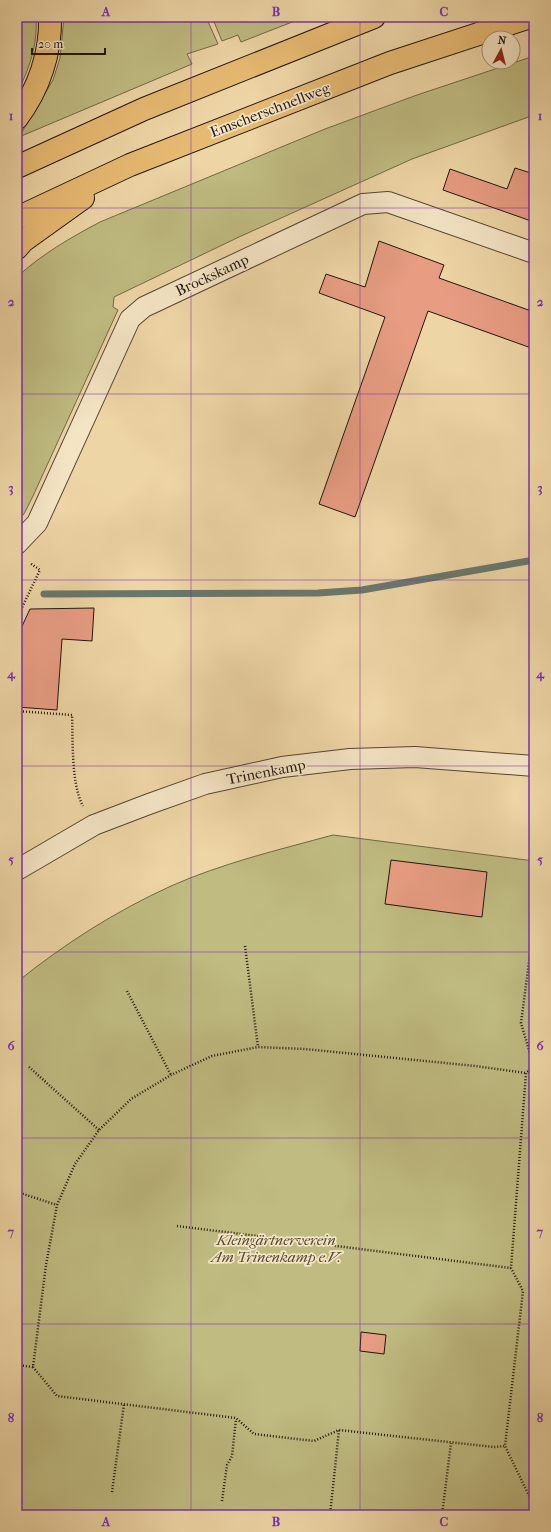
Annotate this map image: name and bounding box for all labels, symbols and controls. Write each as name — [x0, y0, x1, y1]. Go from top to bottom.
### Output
text: A — [101, 4, 111, 19]
text: B — [272, 4, 281, 19]
text: C — [440, 4, 449, 19]
scale bar — [32, 30, 105, 56]
north arrow — [481, 30, 521, 70]
text: N — [497, 34, 508, 48]
text: 20 m — [38, 37, 63, 51]
street label: Emscherschnellweg — [208, 79, 333, 141]
text: 1 — [9, 108, 14, 123]
text: 1 — [538, 108, 543, 123]
street label: Brockskamp — [173, 250, 251, 300]
text: 2 — [8, 294, 15, 309]
text: 2 — [537, 294, 544, 309]
text: 3 — [8, 480, 14, 496]
text: 3 — [537, 480, 543, 496]
text: 4 — [6, 666, 16, 682]
text: 4 — [535, 666, 545, 682]
street label: Trinenkamp — [225, 756, 307, 788]
text: 5 — [8, 852, 14, 867]
text: 5 — [537, 852, 543, 867]
text: 6 — [7, 1038, 15, 1053]
text: 6 — [536, 1038, 544, 1053]
text: 7 — [7, 1224, 15, 1239]
text: 7 — [536, 1224, 544, 1239]
park label: Kleingärtnerverein Am Trinenkamp e.V. — [209, 1231, 343, 1266]
text: 8 — [8, 1410, 15, 1425]
text: 8 — [537, 1410, 544, 1425]
text: A — [101, 1514, 111, 1529]
text: B — [272, 1514, 281, 1529]
text: C — [440, 1514, 449, 1529]

